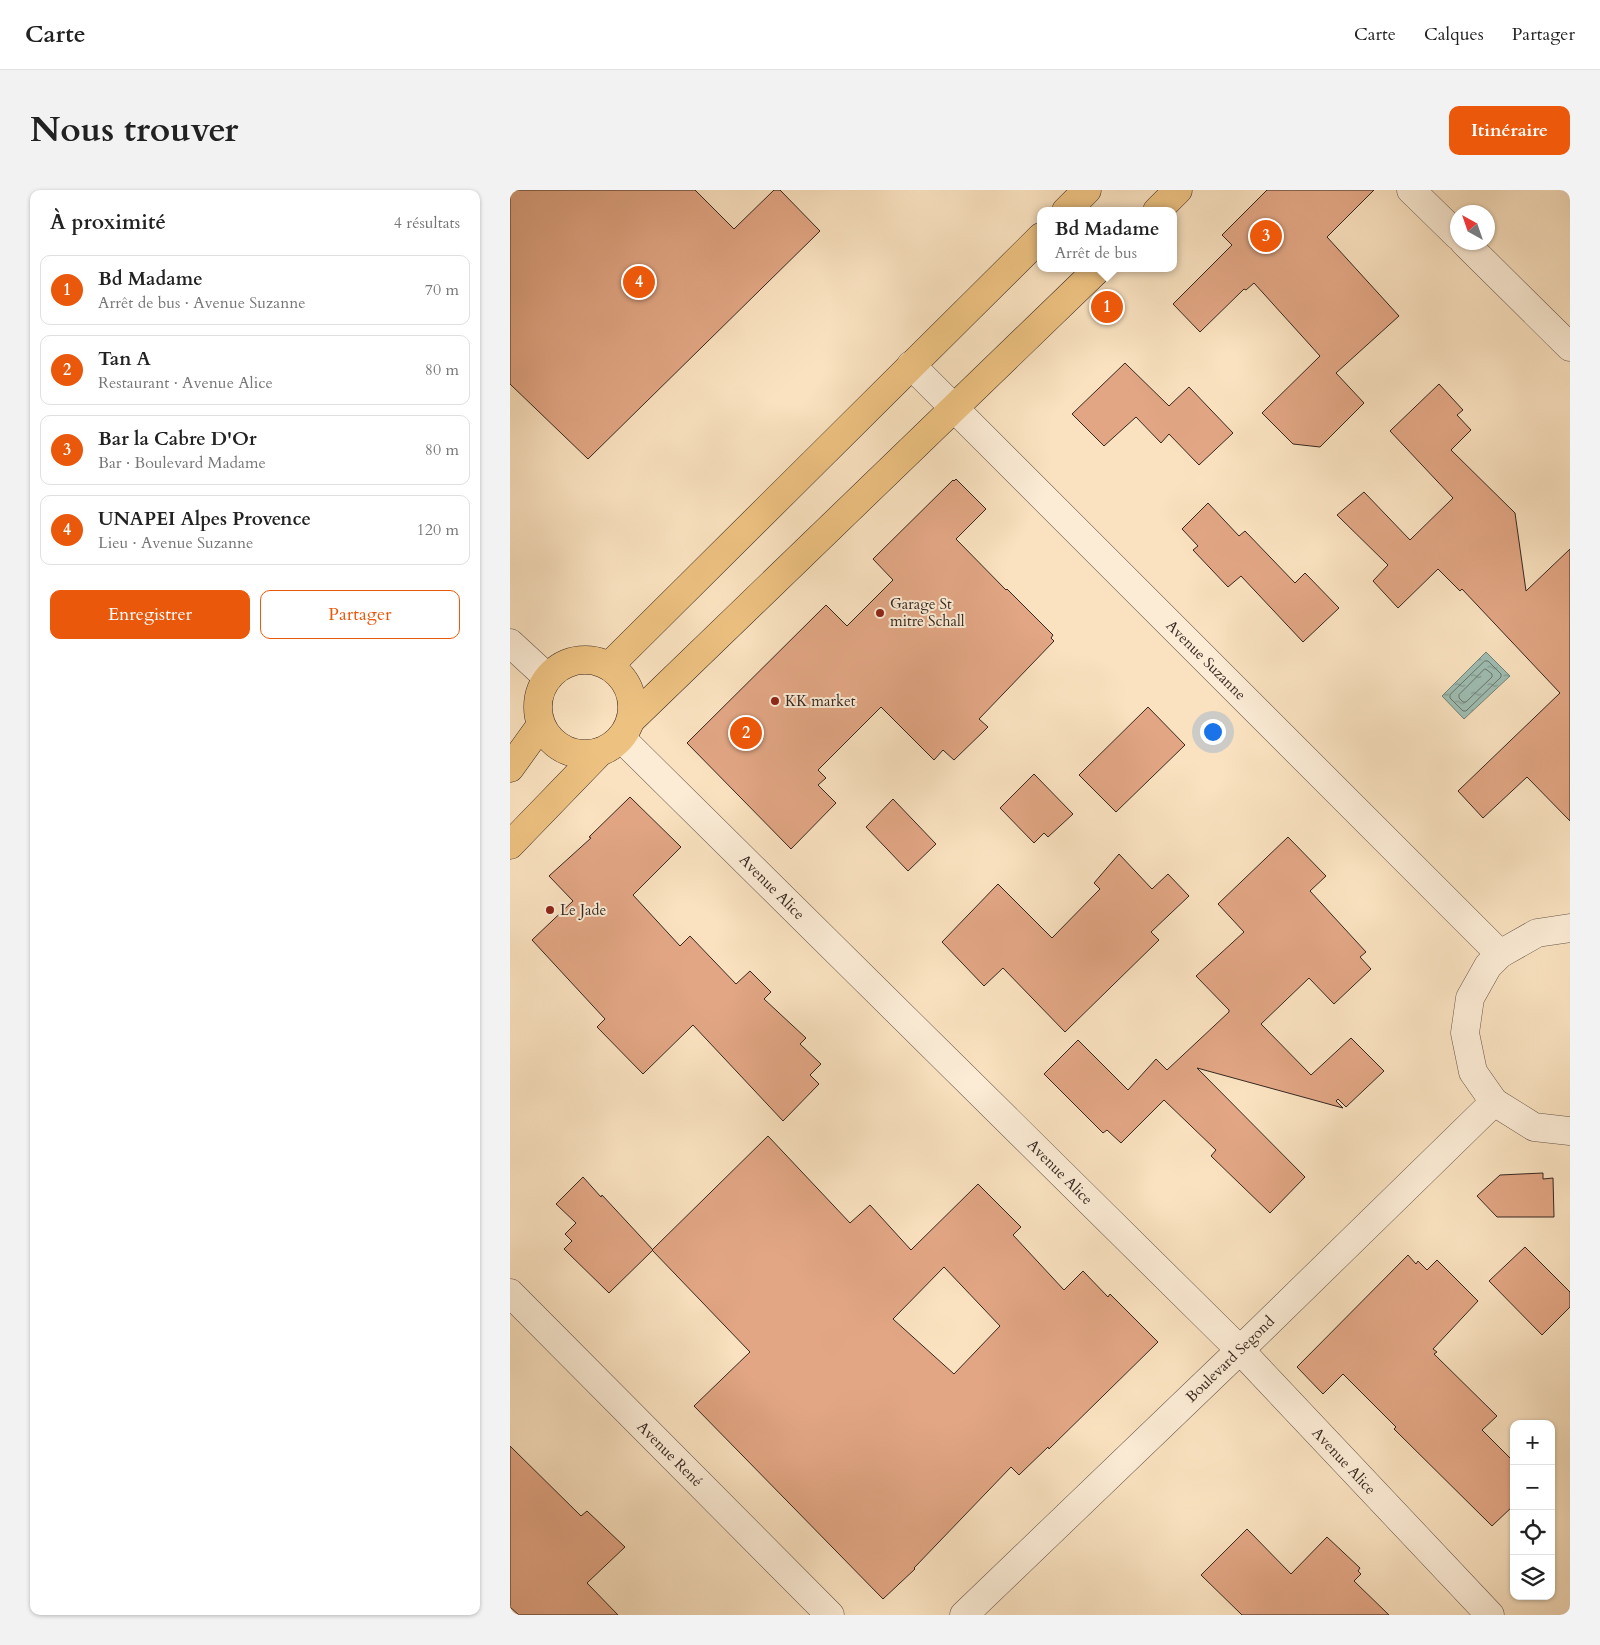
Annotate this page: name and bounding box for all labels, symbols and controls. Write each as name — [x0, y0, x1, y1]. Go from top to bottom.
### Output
text: Carte — [25, 18, 86, 51]
text: Carte — [1354, 22, 1396, 47]
text: Calques — [1424, 22, 1484, 47]
text: Partager — [1512, 22, 1575, 47]
text: Nous trouver — [30, 106, 238, 154]
button: Itinéraire — [1449, 106, 1570, 155]
north arrow — [1450, 205, 1495, 250]
popup — [1037, 207, 1177, 272]
text: À proximité — [50, 208, 166, 237]
text: 4 résultats — [394, 212, 460, 234]
text: Bd Madame — [1055, 216, 1159, 242]
pin: 3 — [1250, 217, 1282, 255]
text: Arrêt de bus — [1055, 242, 1137, 264]
pin: 4 — [623, 263, 655, 301]
text: Bd Madame — [98, 266, 203, 292]
text: 1 — [63, 279, 71, 301]
text: 70 m — [425, 279, 459, 301]
pin: 1 — [1091, 288, 1123, 326]
text: Arrêt de bus · Avenue Suzanne — [98, 292, 306, 314]
text: Tan A — [98, 346, 151, 372]
text: 2 — [63, 359, 71, 381]
text: 80 m — [425, 359, 459, 381]
text: Restaurant · Avenue Alice — [98, 372, 273, 394]
text: Bar la Cabre D'Or — [98, 426, 257, 452]
text: 3 — [63, 439, 71, 461]
text: 80 m — [425, 439, 459, 461]
text: Bar · Boulevard Madame — [98, 452, 266, 474]
text: UNAPEI Alpes Provence — [98, 506, 311, 532]
text: 4 — [63, 519, 71, 541]
text: 120 m — [417, 519, 459, 541]
text: Lieu · Avenue Suzanne — [98, 532, 253, 554]
button: Enregistrer — [50, 590, 250, 639]
button: Partager — [260, 590, 460, 639]
place label: Garage St mitre Schall — [890, 594, 965, 631]
marker: Garage St mitre Schall — [874, 607, 886, 619]
street label: Avenue Suzanne — [1162, 616, 1250, 704]
place label: KK market — [785, 691, 856, 711]
marker: KK market — [769, 695, 781, 707]
pin: 2 — [730, 714, 762, 752]
your location — [1200, 719, 1226, 745]
street label: Avenue Alice — [735, 850, 809, 924]
place label: Le Jade — [560, 900, 606, 920]
marker: Le Jade — [544, 904, 556, 916]
street label: Avenue Alice — [1023, 1135, 1097, 1209]
street label: Boulevard Segond — [1181, 1311, 1279, 1407]
street label: Avenue René — [633, 1417, 707, 1491]
map controls — [1510, 1420, 1555, 1600]
button: + — [1510, 1420, 1555, 1465]
street label: Avenue Alice — [1308, 1423, 1380, 1499]
button: − — [1510, 1465, 1555, 1510]
button: locate — [1510, 1510, 1555, 1555]
button: layers — [1510, 1555, 1555, 1600]

